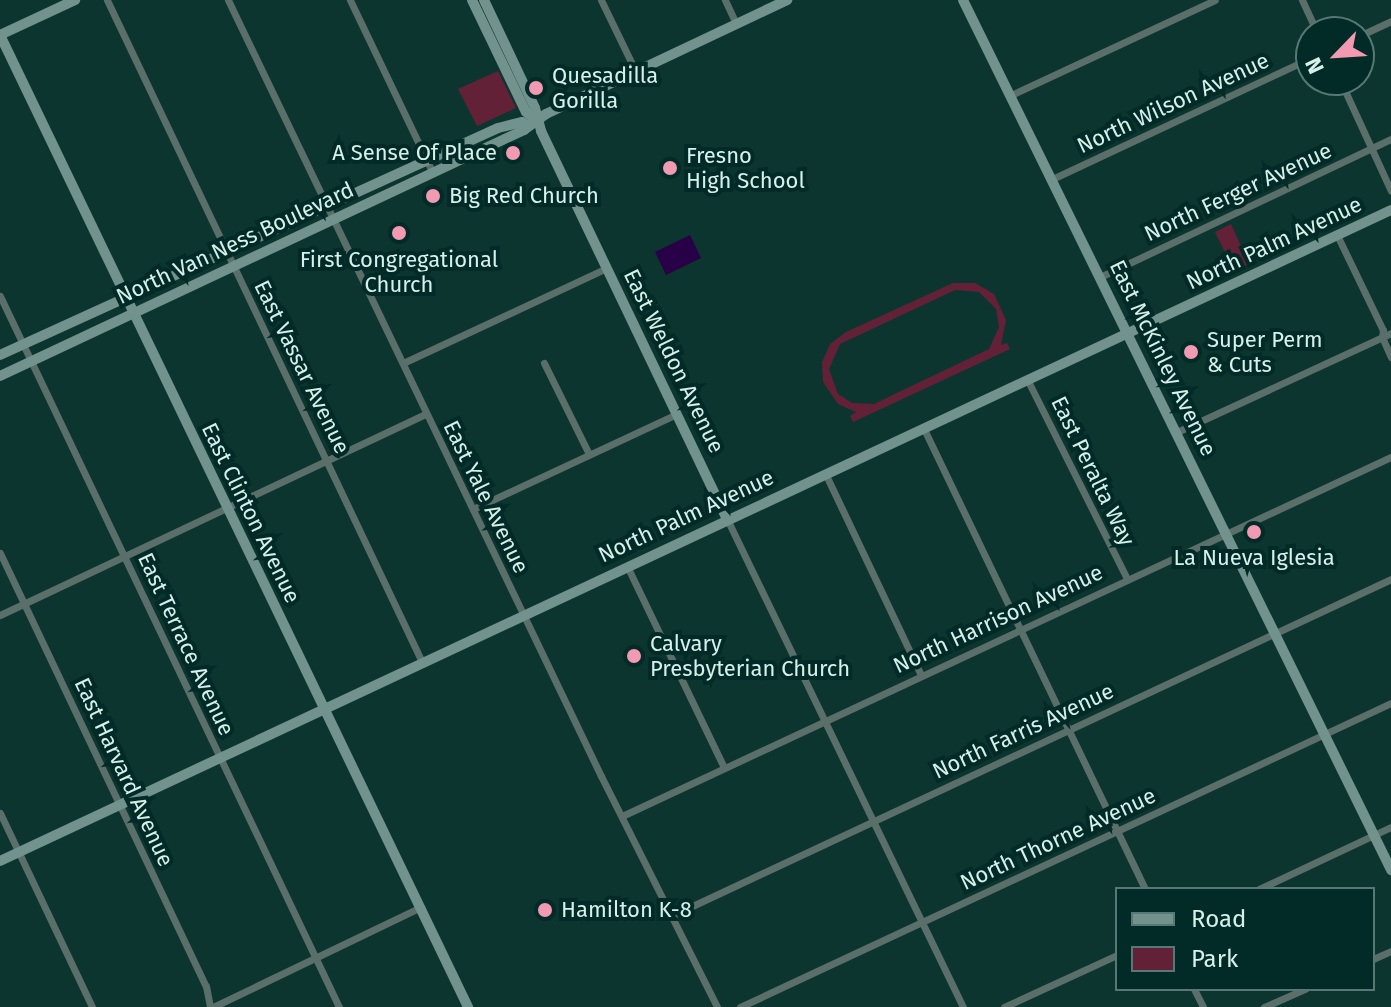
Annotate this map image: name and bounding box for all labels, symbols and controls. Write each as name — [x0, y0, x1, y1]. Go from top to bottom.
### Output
north arrow — [1295, 16, 1375, 96]
street label: North Wilson Avenue — [1073, 47, 1273, 159]
text: N — [1299, 53, 1330, 78]
place label: Quesadilla Gorilla — [552, 62, 658, 114]
marker: Quesadilla Gorilla — [527, 79, 545, 97]
street label: North Ferger Avenue — [1140, 137, 1336, 247]
place label: A Sense Of Place — [332, 140, 497, 166]
place label: Fresno High School — [686, 142, 805, 194]
marker: A Sense Of Place — [504, 144, 522, 162]
marker: Fresno High School — [661, 159, 679, 177]
street label: North Van Ness Boulevard — [112, 176, 358, 310]
place label: Big Red Church — [449, 183, 599, 209]
marker: Big Red Church — [424, 187, 442, 205]
street label: North Palm Avenue — [1182, 191, 1366, 295]
marker: First Congregational Church — [390, 224, 408, 242]
place label: First Congregational Church — [300, 246, 498, 298]
street label: East McKinley Avenue — [1104, 256, 1222, 460]
street label: East Weldon Avenue — [618, 265, 730, 457]
street label: East Vassar Avenue — [249, 276, 355, 458]
place label: Super Perm & Cuts — [1207, 326, 1323, 378]
marker: Super Perm & Cuts — [1182, 343, 1200, 361]
street label: East Peralta Way — [1045, 392, 1141, 550]
street label: East Yale Avenue — [438, 416, 534, 578]
street label: East Clinton Avenue — [196, 419, 306, 607]
street label: North Palm Avenue — [594, 464, 778, 568]
marker: La Nueva Iglesia — [1245, 523, 1263, 541]
place label: La Nueva Iglesia — [1173, 545, 1335, 571]
street label: East Terrace Avenue — [132, 548, 240, 740]
street label: North Harrison Avenue — [889, 559, 1107, 679]
place label: Calvary Presbyterian Church — [650, 630, 850, 682]
marker: Calvary Presbyterian Church — [625, 647, 643, 665]
street label: East Harvard Avenue — [69, 674, 179, 870]
street label: North Farris Avenue — [928, 677, 1118, 785]
street label: North Thorne Avenue — [956, 782, 1160, 896]
legend — [1115, 887, 1375, 991]
place label: Hamilton K-8 — [561, 897, 692, 923]
marker: Hamilton K-8 — [536, 901, 554, 919]
text: Road — [1191, 905, 1246, 933]
text: Park — [1191, 945, 1238, 973]

